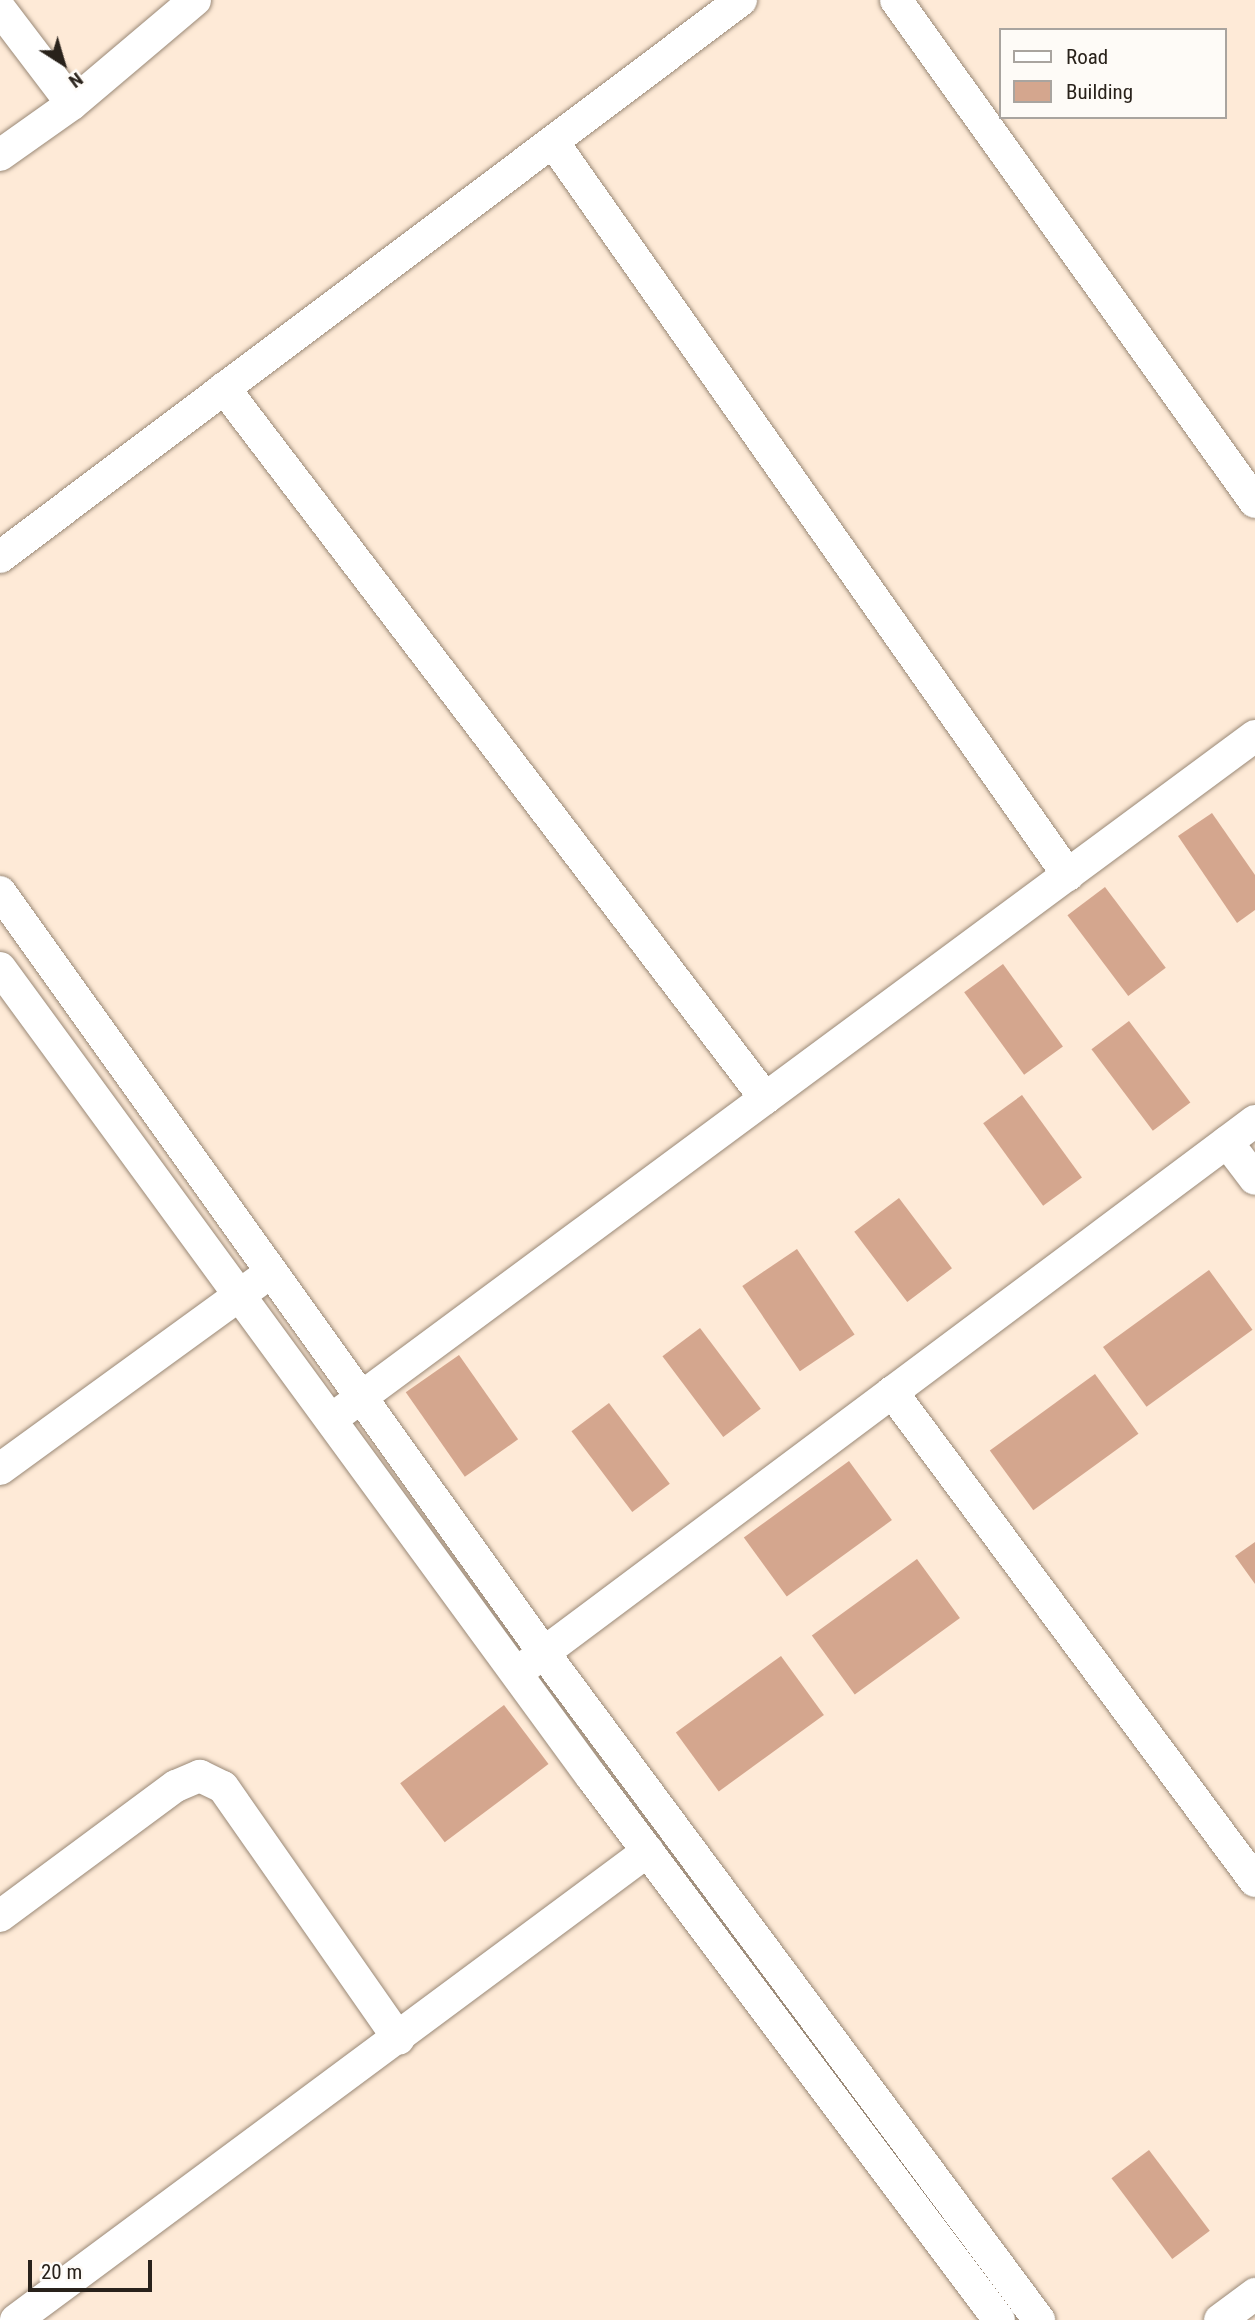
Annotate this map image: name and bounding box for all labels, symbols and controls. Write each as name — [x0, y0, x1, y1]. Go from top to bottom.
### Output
north arrow — [28, 28, 98, 98]
legend — [1000, 28, 1227, 119]
text: Road — [1066, 45, 1108, 69]
text: N — [64, 67, 88, 93]
text: Building — [1066, 80, 1133, 104]
scale bar — [32, 2246, 156, 2290]
text: 20 m — [41, 2260, 82, 2284]

